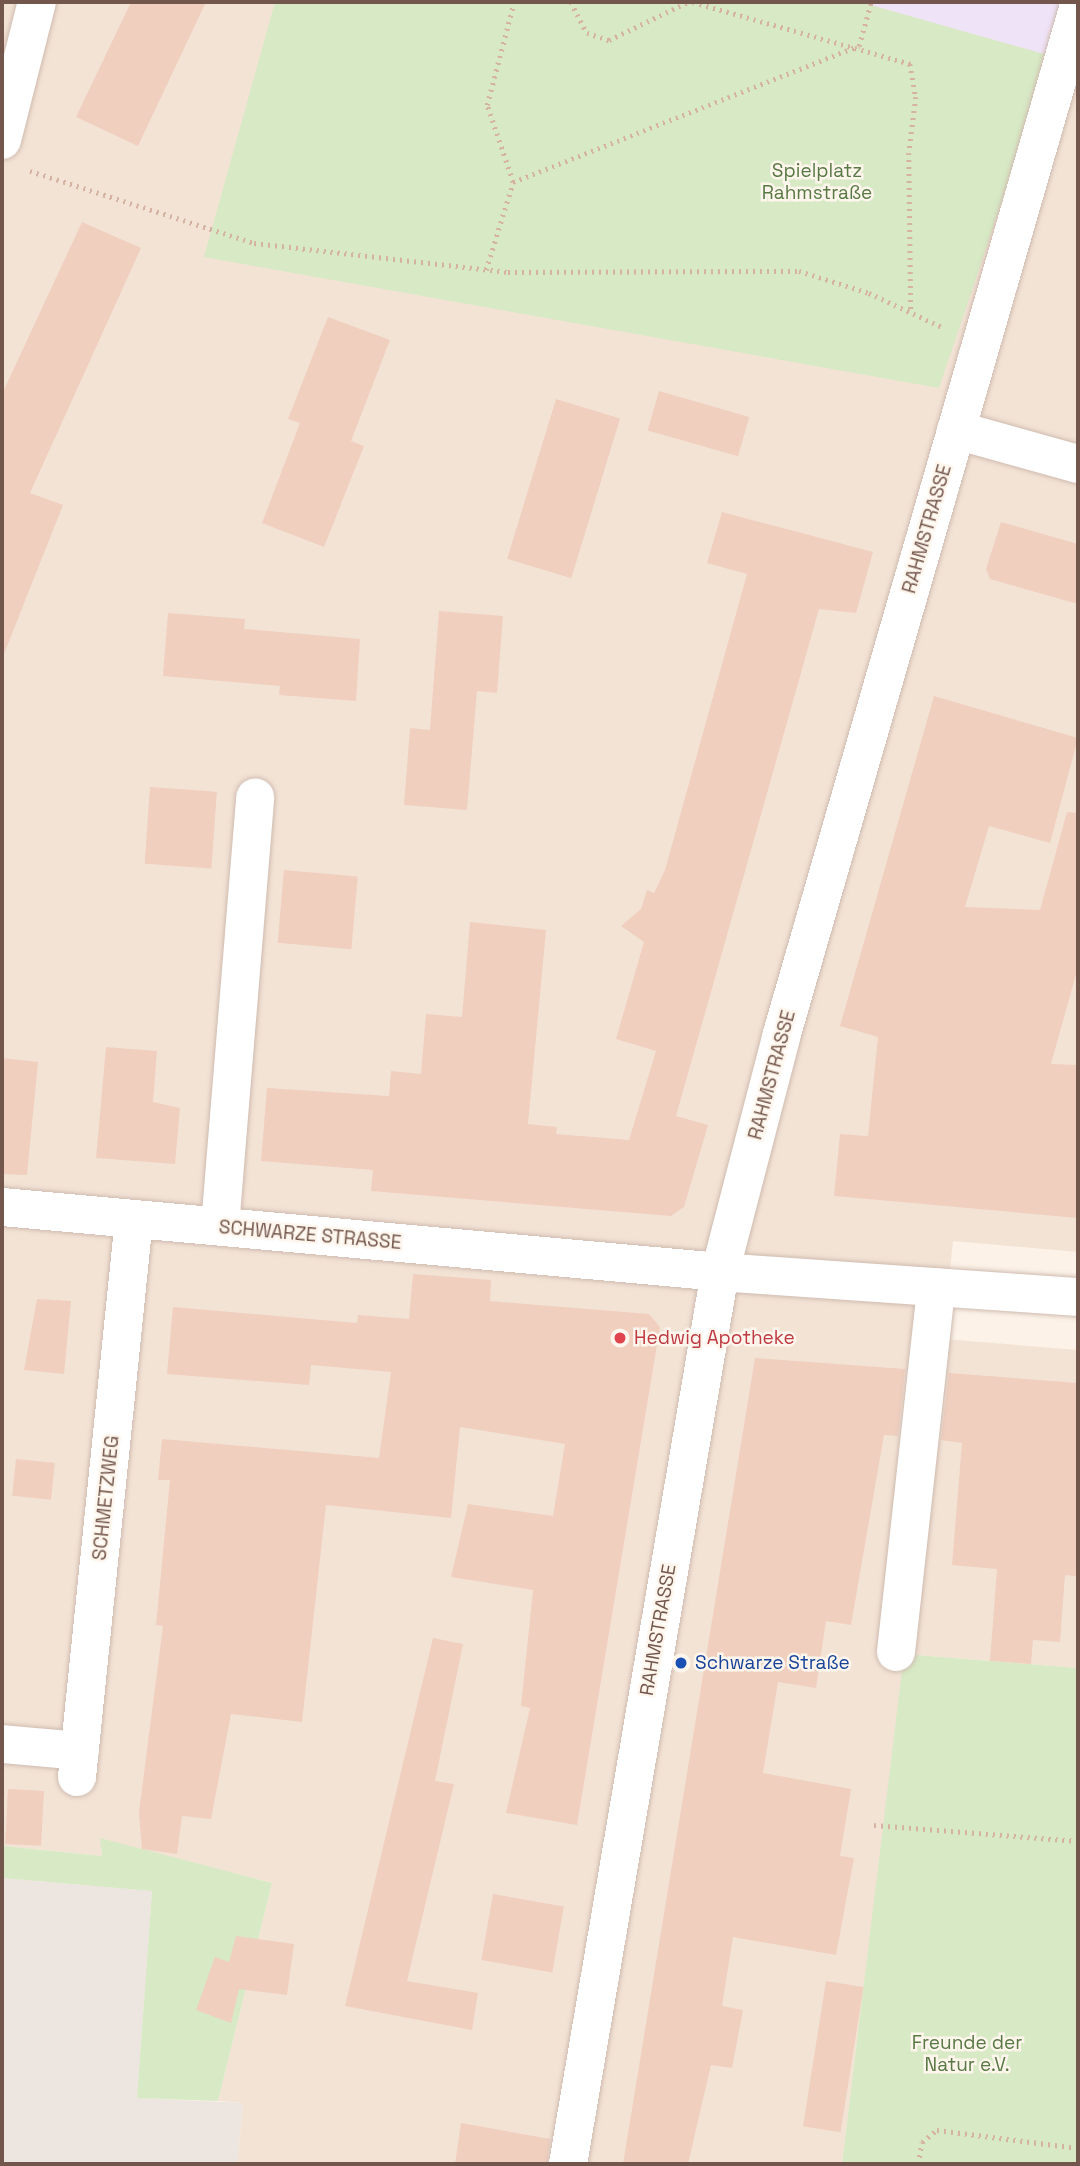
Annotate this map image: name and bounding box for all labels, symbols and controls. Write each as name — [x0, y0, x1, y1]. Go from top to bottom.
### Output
park label: Spielplatz Rahmstraße — [762, 160, 872, 204]
street label: RAHMSTRASSE — [898, 462, 956, 596]
street label: RAHMSTRASSE — [744, 1008, 800, 1142]
street label: SCHWARZE STRASSE — [218, 1216, 402, 1254]
place label: Hedwig Apotheke — [634, 1327, 795, 1349]
marker: Hedwig Apotheke — [612, 1330, 628, 1346]
street label: SCHMETZWEG — [88, 1434, 124, 1562]
street label: RAHMSTRASSE — [635, 1563, 681, 1697]
place label: Schwarze Straße — [695, 1652, 850, 1674]
marker: Schwarze Straße — [673, 1655, 689, 1671]
park label: Freunde der Natur e.V. — [912, 2032, 1022, 2076]

